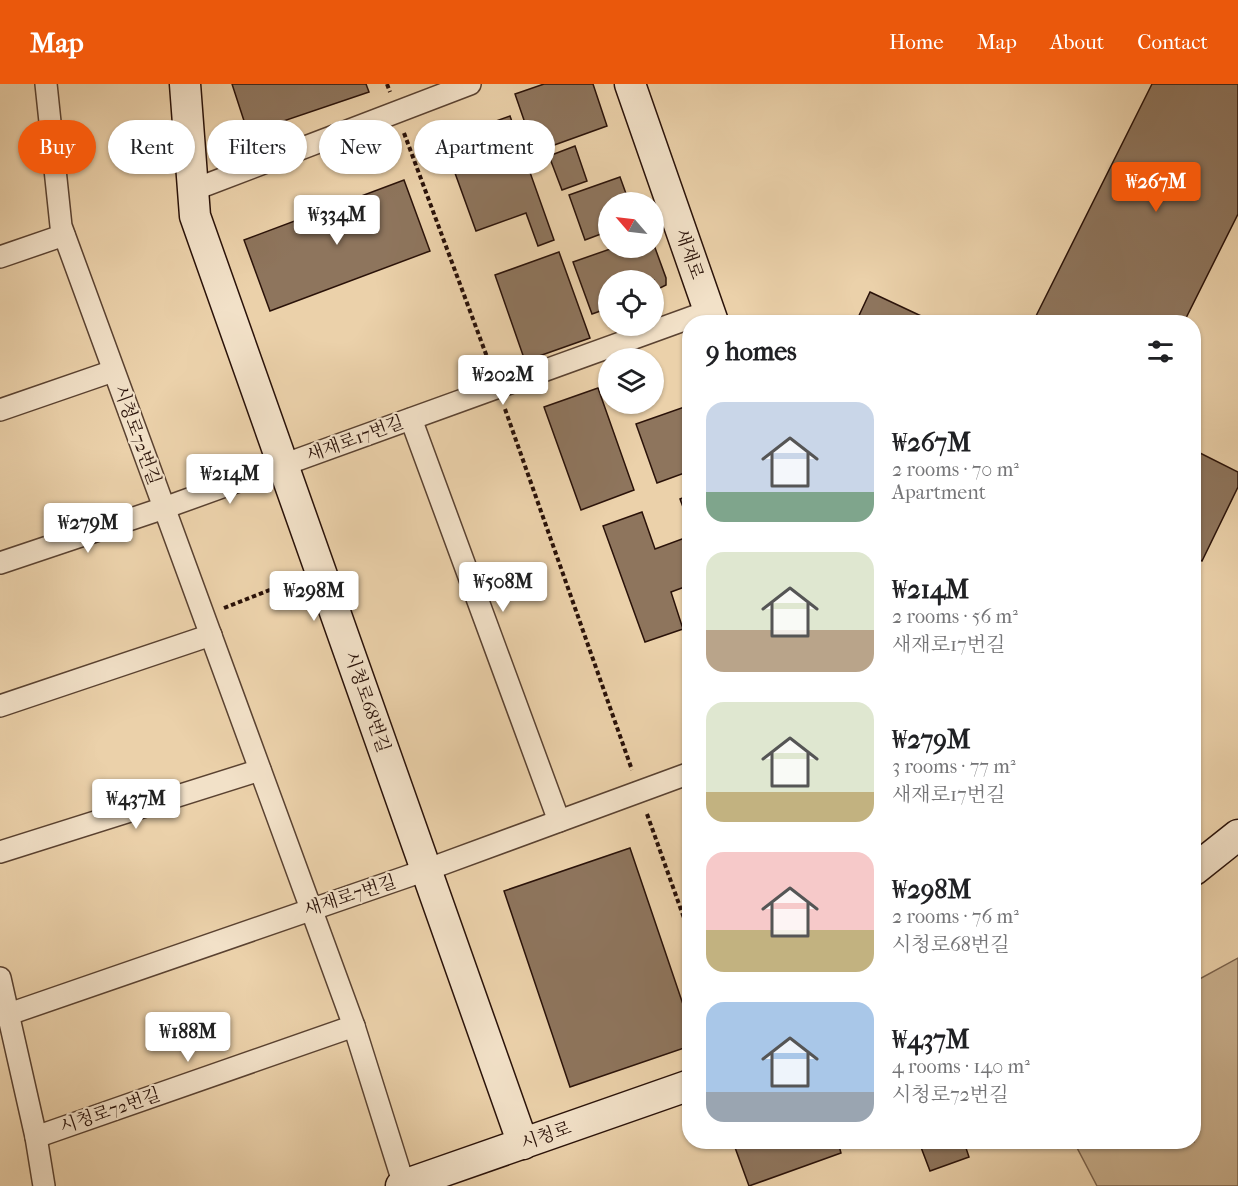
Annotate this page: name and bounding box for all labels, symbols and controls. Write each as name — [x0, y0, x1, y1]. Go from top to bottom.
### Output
text: Map — [30, 26, 84, 59]
text: Home — [889, 30, 944, 54]
text: Map — [977, 30, 1017, 54]
text: About — [1050, 30, 1104, 54]
text: Contact — [1137, 30, 1208, 54]
chip: Buy — [18, 120, 96, 174]
chip: Rent — [108, 120, 195, 174]
chip: Filters — [207, 120, 307, 174]
chip: New — [319, 120, 402, 174]
chip: Apartment — [414, 120, 555, 174]
pin: ₩267M — [1114, 162, 1198, 213]
text: ₩267M — [1126, 170, 1186, 193]
north arrow — [598, 192, 664, 258]
map controls — [598, 192, 664, 414]
pin: ₩334M — [295, 195, 379, 246]
text: ₩334M — [308, 203, 366, 226]
street label: 새재로 — [671, 226, 707, 282]
button: locate — [598, 270, 664, 336]
icon: filters — [1144, 335, 1177, 368]
text: 9 homes — [706, 336, 797, 367]
button: layers — [598, 348, 664, 414]
pin: ₩202M — [461, 355, 545, 406]
text: ₩202M — [472, 363, 534, 386]
street label: 시청로72번길 — [109, 382, 165, 488]
street label: 새재로17번길 — [303, 412, 407, 466]
icon: home — [754, 426, 826, 498]
text: ₩267M — [892, 427, 971, 458]
pin: ₩214M — [188, 454, 272, 505]
text: 2 rooms · 70 m² — [892, 458, 1019, 481]
text: ₩214M — [200, 462, 260, 485]
text: Apartment — [892, 481, 986, 504]
pin: ₩279M — [46, 503, 130, 554]
text: ₩279M — [58, 511, 118, 534]
pin: ₩508M — [461, 562, 545, 613]
text: ₩508M — [473, 570, 533, 593]
pin: ₩298M — [272, 571, 356, 622]
text: ₩214M — [892, 574, 969, 605]
icon: home — [754, 576, 826, 648]
text: ₩298M — [284, 579, 344, 602]
text: 2 rooms · 56 m² — [892, 605, 1018, 628]
text: 새재로17번길 — [892, 633, 1005, 656]
street label: 시청로68번길 — [340, 649, 394, 755]
text: ₩279M — [892, 724, 971, 755]
icon: home — [754, 726, 826, 798]
text: 3 rooms · 77 m² — [892, 755, 1016, 778]
pin: ₩437M — [94, 779, 178, 830]
text: 새재로17번길 — [892, 783, 1005, 806]
text: ₩437M — [106, 787, 166, 810]
street label: 새재로7번길 — [301, 871, 399, 921]
text: ₩298M — [892, 874, 971, 905]
icon: home — [754, 876, 826, 948]
text: 2 rooms · 76 m² — [892, 905, 1019, 928]
text: 시청로68번길 — [892, 933, 1009, 956]
pin: ₩188M — [146, 1012, 230, 1063]
text: ₩188M — [159, 1020, 217, 1043]
text: ₩437M — [892, 1024, 970, 1055]
icon: home — [754, 1026, 826, 1098]
text: 4 rooms · 140 m² — [892, 1055, 1030, 1078]
text: 시청로72번길 — [892, 1083, 1008, 1106]
street label: 시청로72번길 — [57, 1084, 163, 1138]
street label: 시청로 — [518, 1118, 574, 1154]

